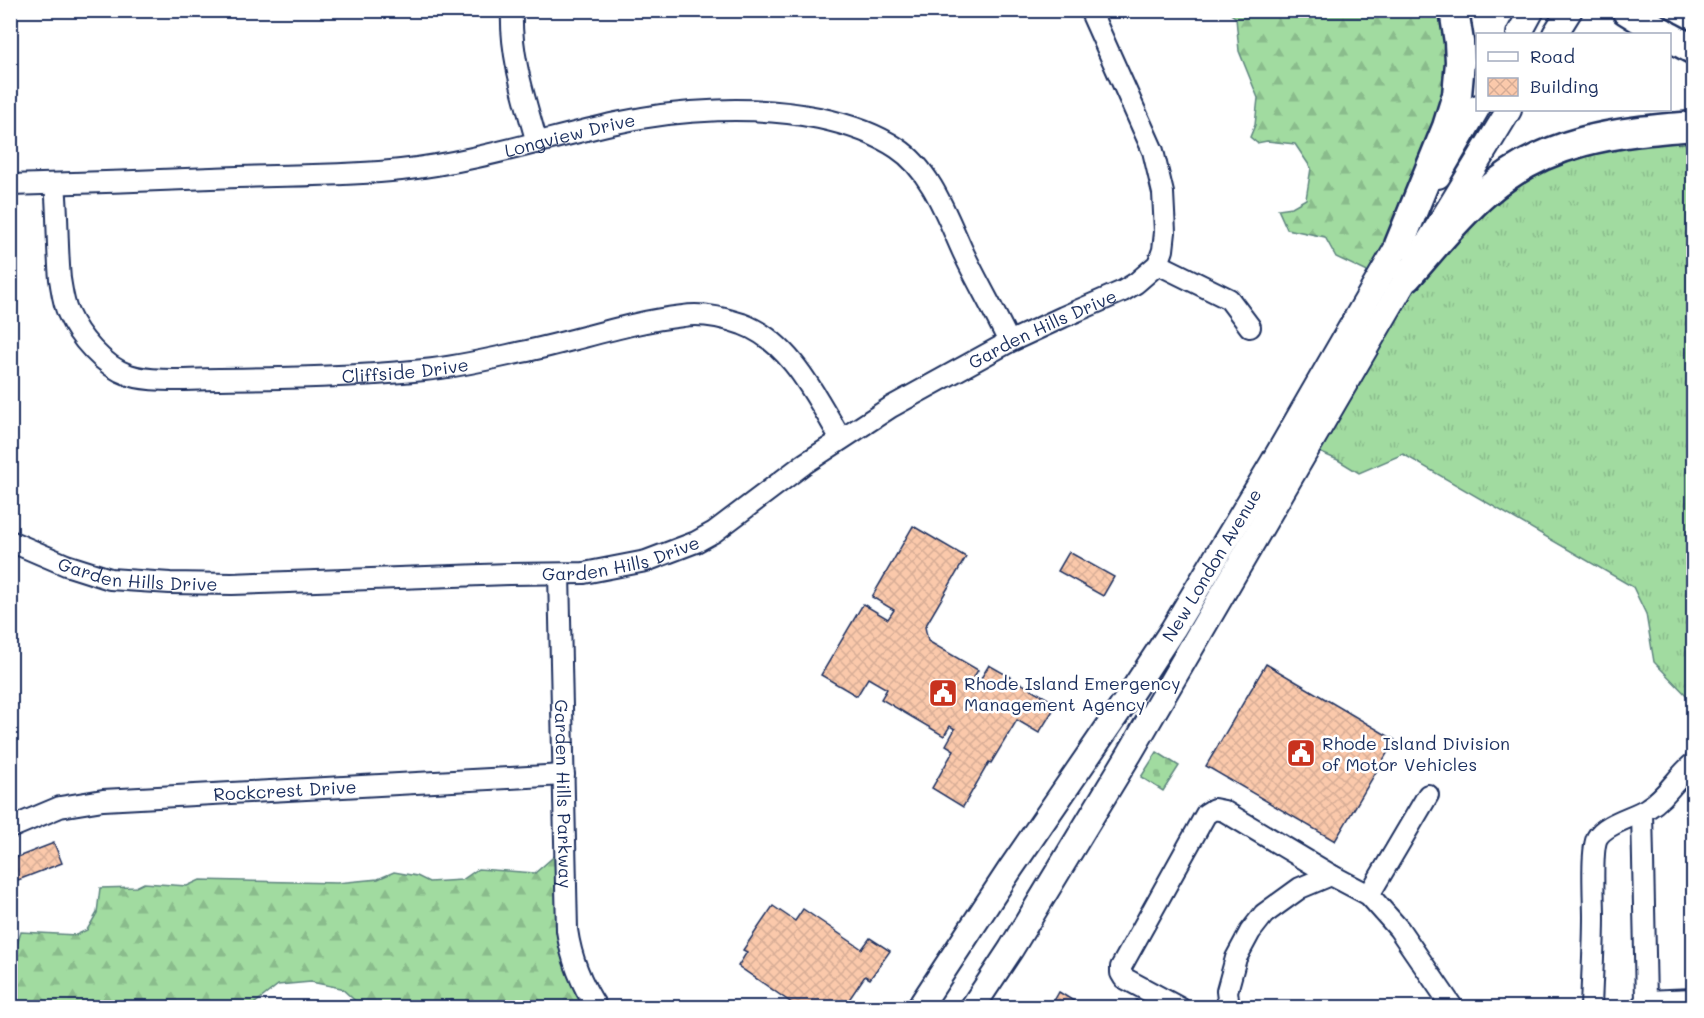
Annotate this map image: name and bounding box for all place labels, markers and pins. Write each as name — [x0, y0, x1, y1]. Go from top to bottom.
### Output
place label: Rhode Island Emergency Management Agency — [964, 671, 1181, 716]
public building icon: Rhode Island Emergency Management Agency — [927, 677, 959, 709]
place label: Rhode Island Division of Motor Vehicles — [1322, 731, 1510, 776]
public building icon: Rhode Island Division of Motor Vehicles — [1285, 737, 1317, 769]

